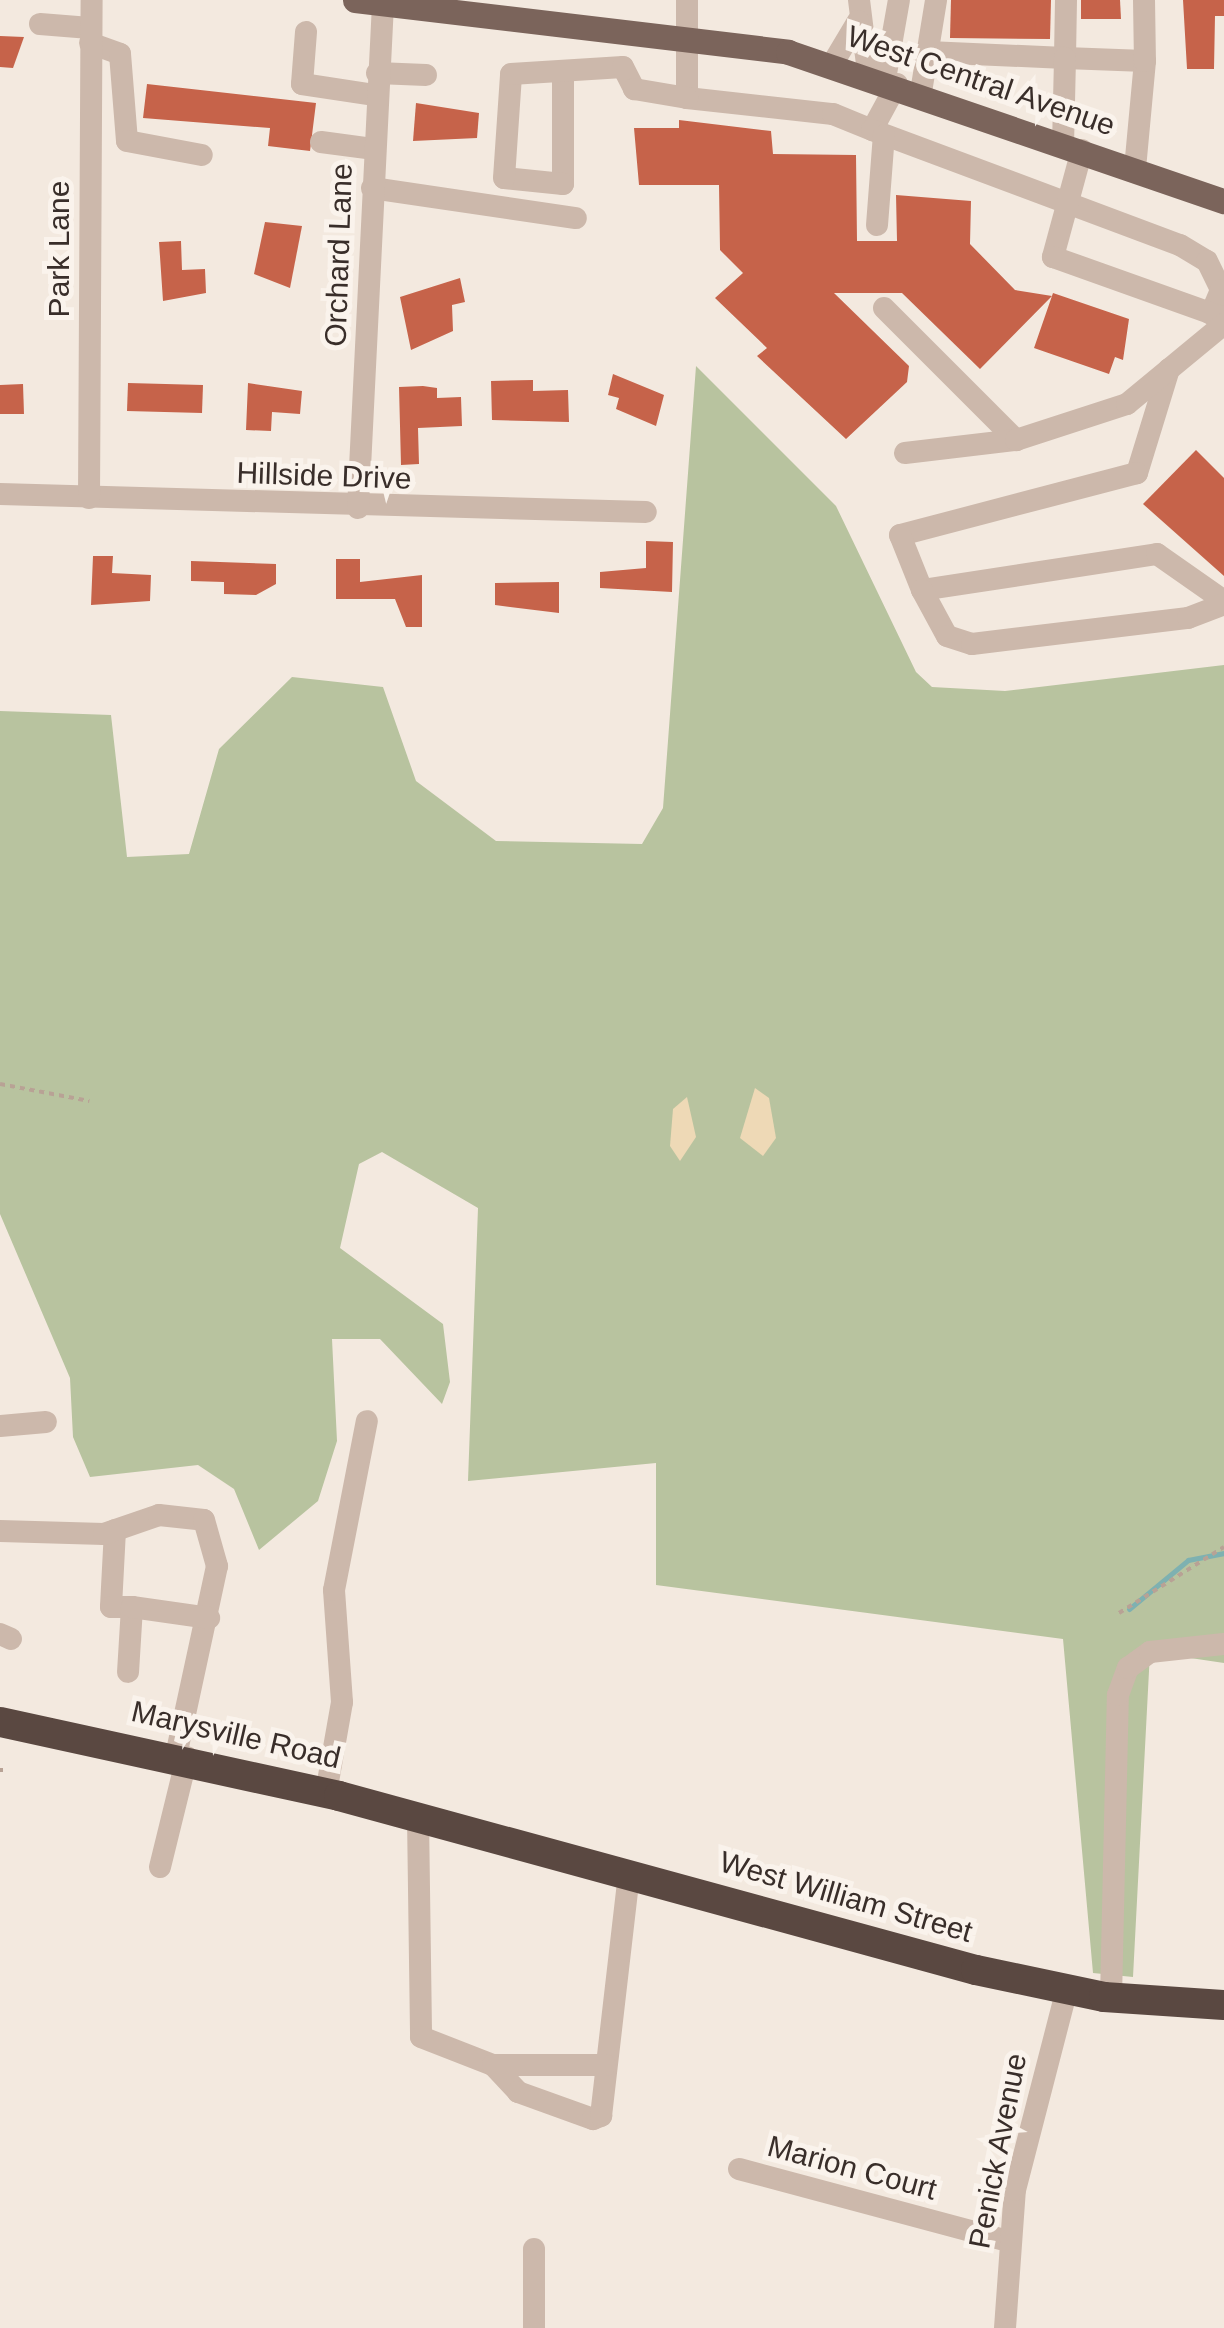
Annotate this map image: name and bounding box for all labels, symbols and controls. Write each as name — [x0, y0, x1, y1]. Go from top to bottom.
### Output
street label: West Central Avenue — [842, 18, 1120, 144]
street label: Orchard Lane — [318, 163, 360, 347]
street label: Park Lane — [41, 181, 77, 317]
street label: Hillside Drive — [236, 455, 412, 497]
street label: Marysville Road — [128, 1693, 344, 1777]
street label: West William Street — [716, 1844, 976, 1950]
street label: Penick Avenue — [961, 2050, 1035, 2252]
street label: Marion Court — [764, 2128, 940, 2208]

